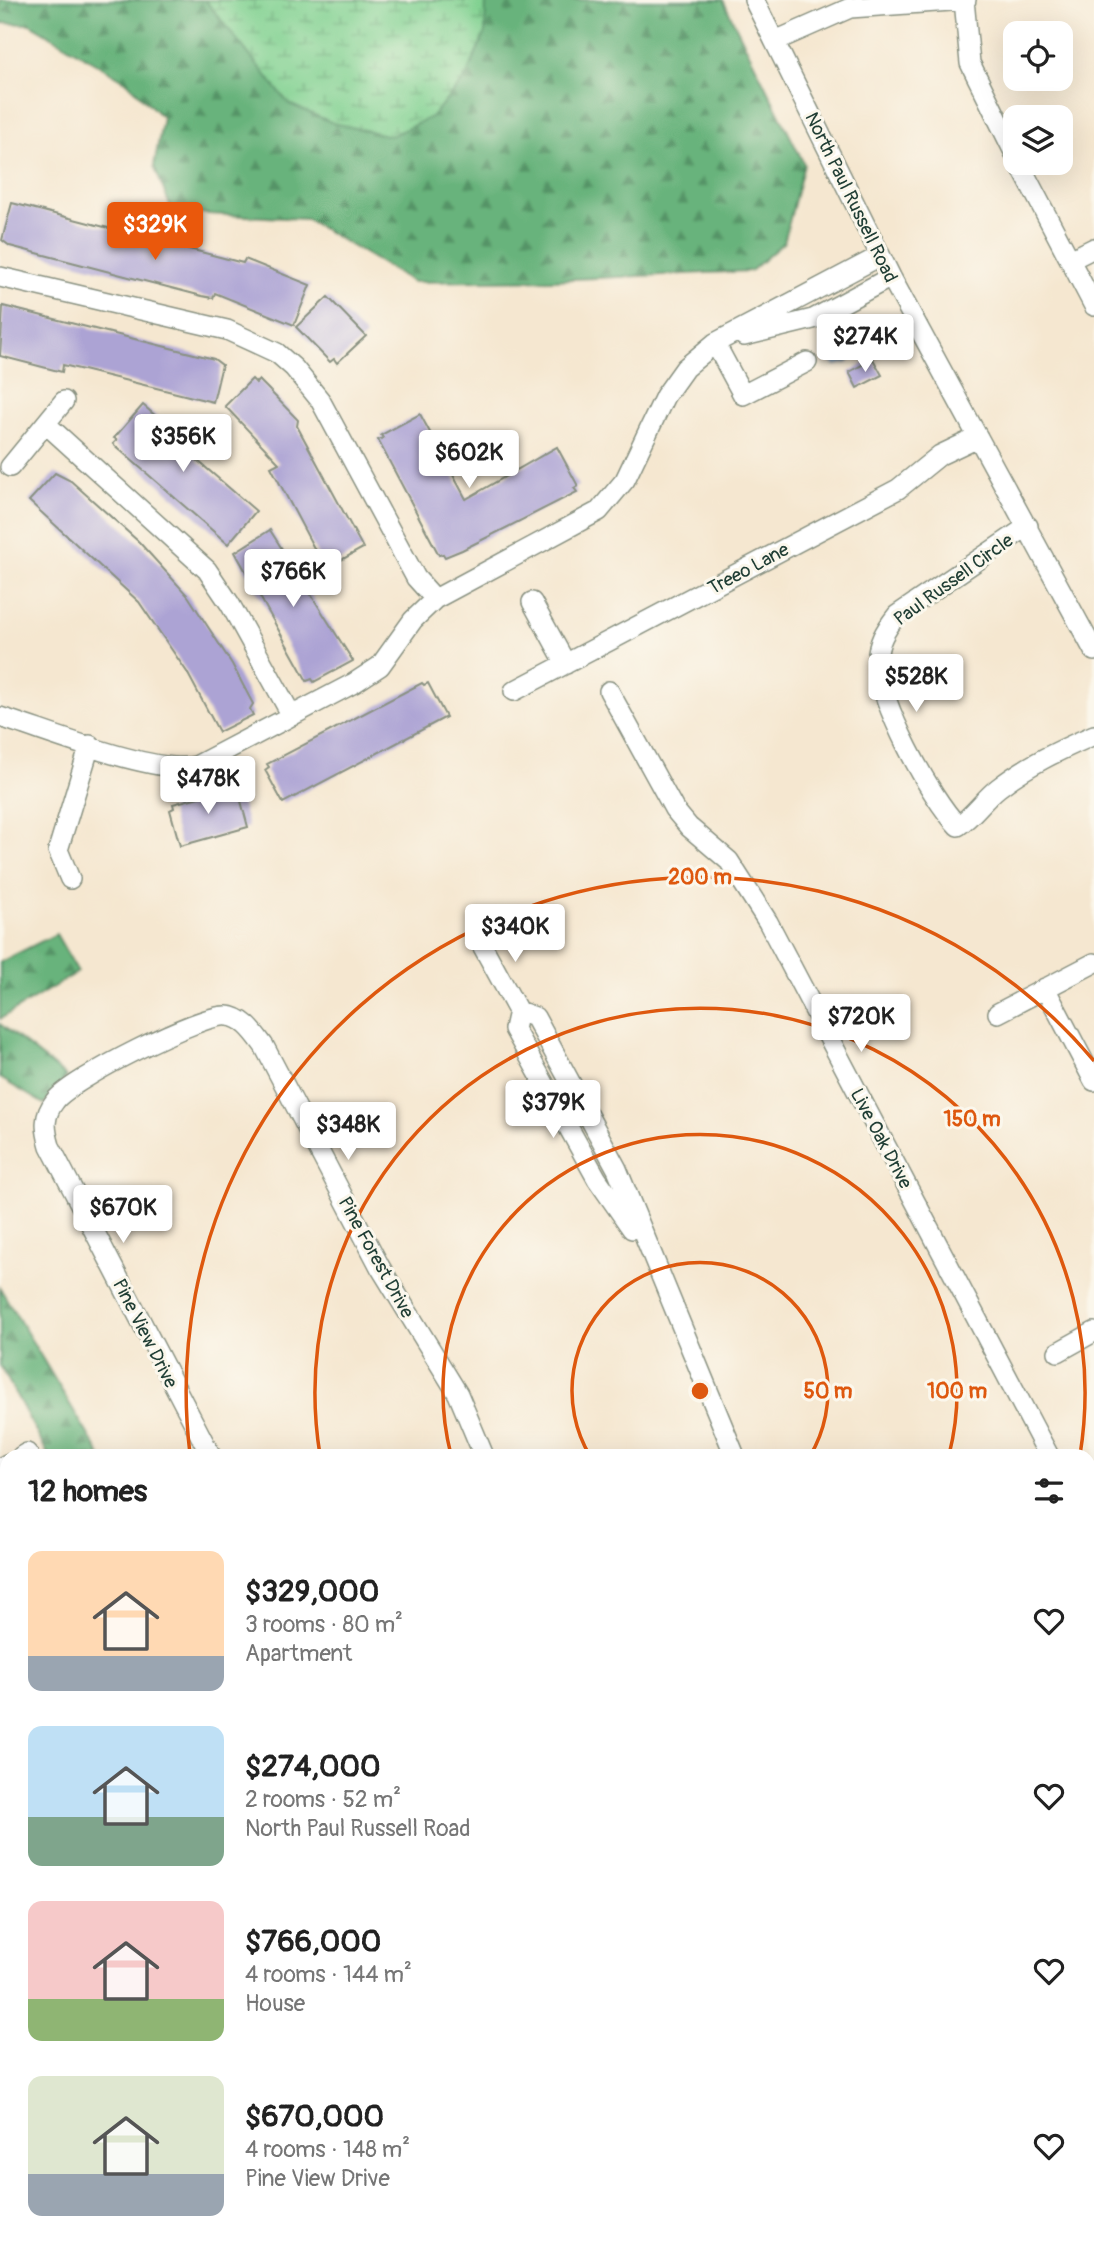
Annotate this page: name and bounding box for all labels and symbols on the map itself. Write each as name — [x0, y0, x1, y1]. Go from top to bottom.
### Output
street label: North Paul Russell Road — [799, 108, 903, 286]
pin: $329K — [106, 202, 204, 262]
pin: $274K — [816, 314, 914, 374]
pin: $356K — [134, 414, 232, 474]
pin: $602K — [420, 430, 518, 490]
street label: Paul Russell Circle — [889, 528, 1019, 631]
street label: Treeo Lane — [704, 537, 794, 600]
pin: $766K — [244, 550, 342, 609]
pin: $528K — [867, 654, 965, 714]
pin: $478K — [159, 756, 257, 816]
text: 200 m — [668, 864, 732, 891]
pin: $340K — [466, 904, 564, 964]
pin: $720K — [812, 995, 910, 1054]
pin: $379K — [504, 1080, 602, 1140]
street label: Live Oak Drive — [845, 1084, 918, 1193]
pin: $348K — [299, 1102, 397, 1162]
text: 150 m — [943, 1106, 1001, 1133]
pin: $670K — [74, 1186, 172, 1245]
street label: Pine Forest Drive — [333, 1193, 420, 1323]
street label: Pine View Drive — [107, 1275, 183, 1393]
text: 50 m — [804, 1378, 853, 1405]
text: 100 m — [927, 1378, 987, 1405]
centre of rings — [688, 1379, 712, 1403]

